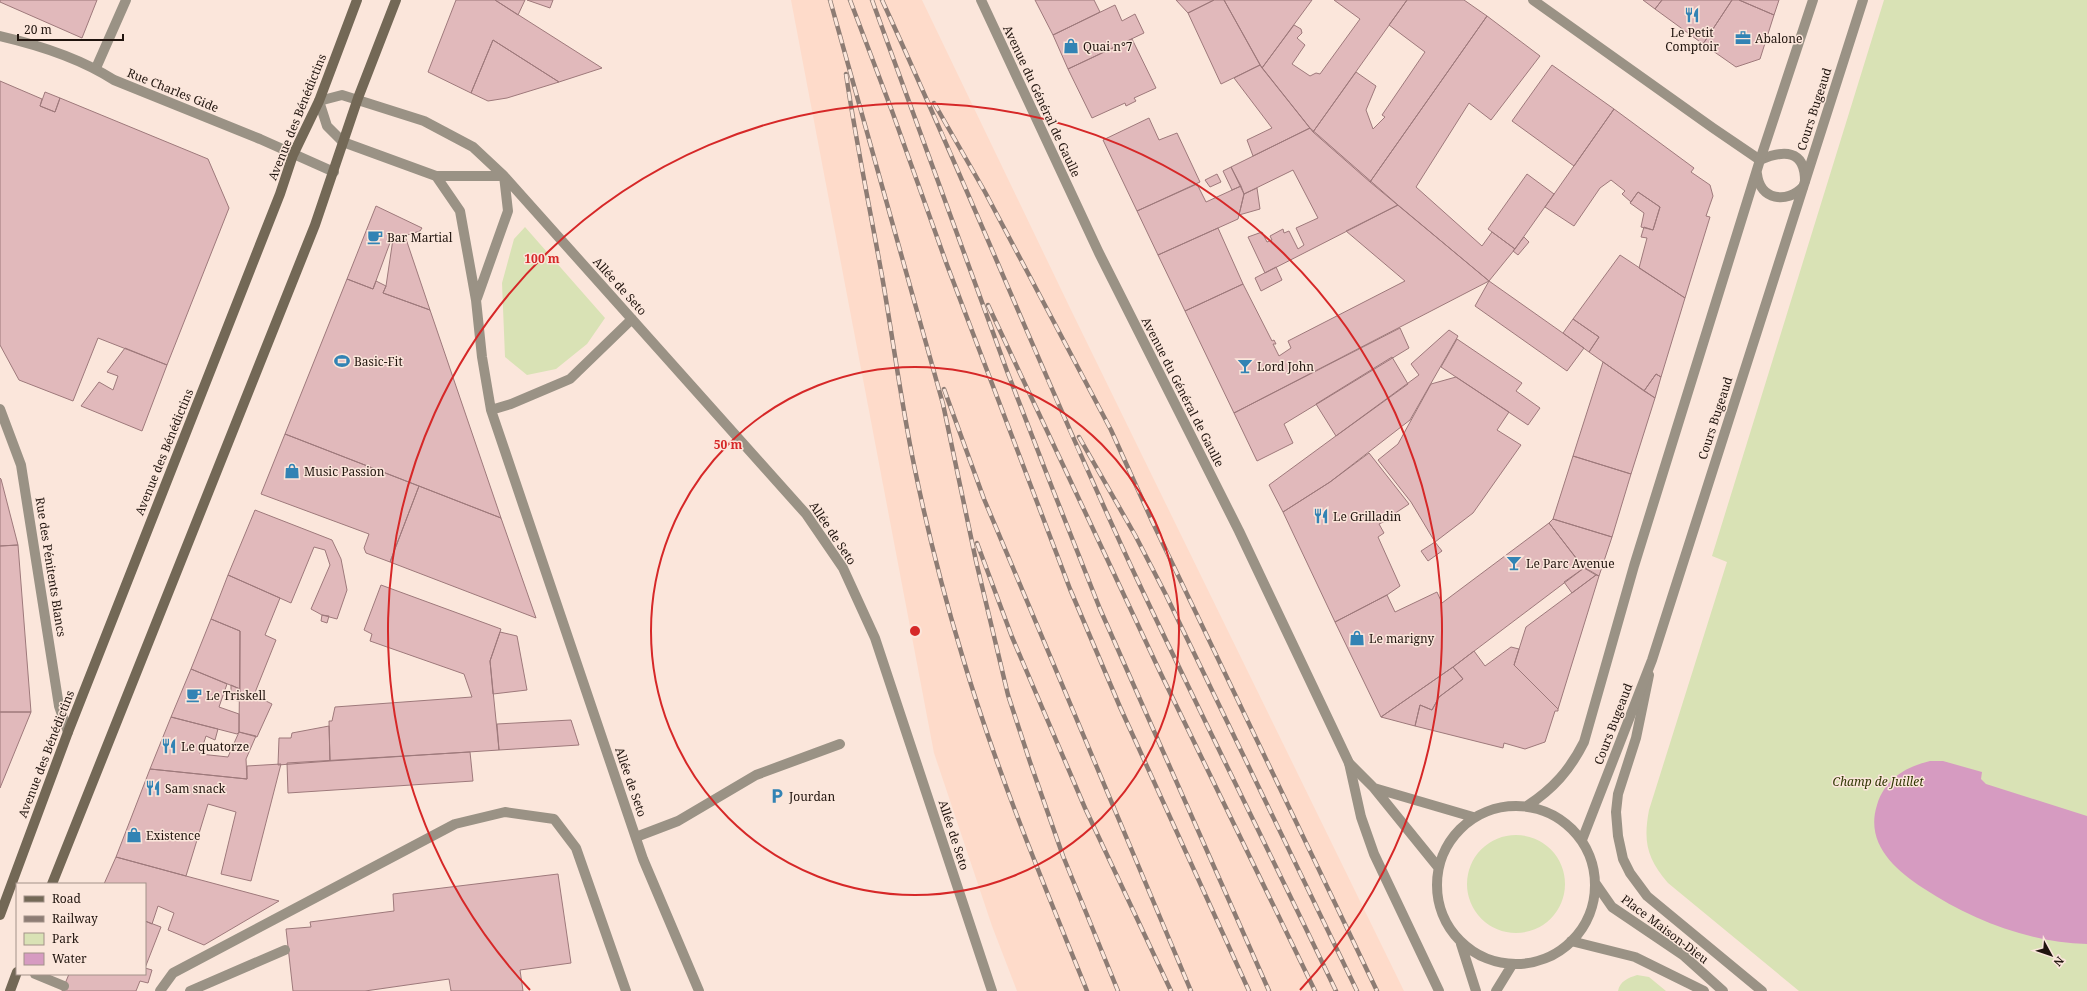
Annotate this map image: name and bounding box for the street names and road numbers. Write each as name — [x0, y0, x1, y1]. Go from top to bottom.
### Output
street label: Avenue du Général de Gaulle — [999, 22, 1085, 180]
street label: Avenue des Bénédictins — [264, 51, 330, 183]
street label: Rue Charles Gide — [125, 64, 221, 116]
street label: Cours Bugeaud — [1793, 65, 1836, 153]
street label: Allée de Seto — [589, 253, 651, 319]
street label: Avenue du Général de Gaulle — [1138, 314, 1228, 470]
street label: Cours Bugeaud — [1694, 374, 1737, 462]
street label: Avenue des Bénédictins — [131, 386, 197, 518]
street label: Rue des Pénitents Blancs — [32, 496, 70, 638]
street label: Allée de Seto — [806, 498, 860, 568]
street label: Cours Bugeaud — [1590, 680, 1637, 767]
street label: Avenue des Bénédictins — [14, 688, 78, 820]
street label: Allée de Seto — [611, 745, 651, 819]
street label: Allée de Seto — [935, 798, 973, 872]
street label: Place Maison-Dieu — [1618, 890, 1713, 968]

